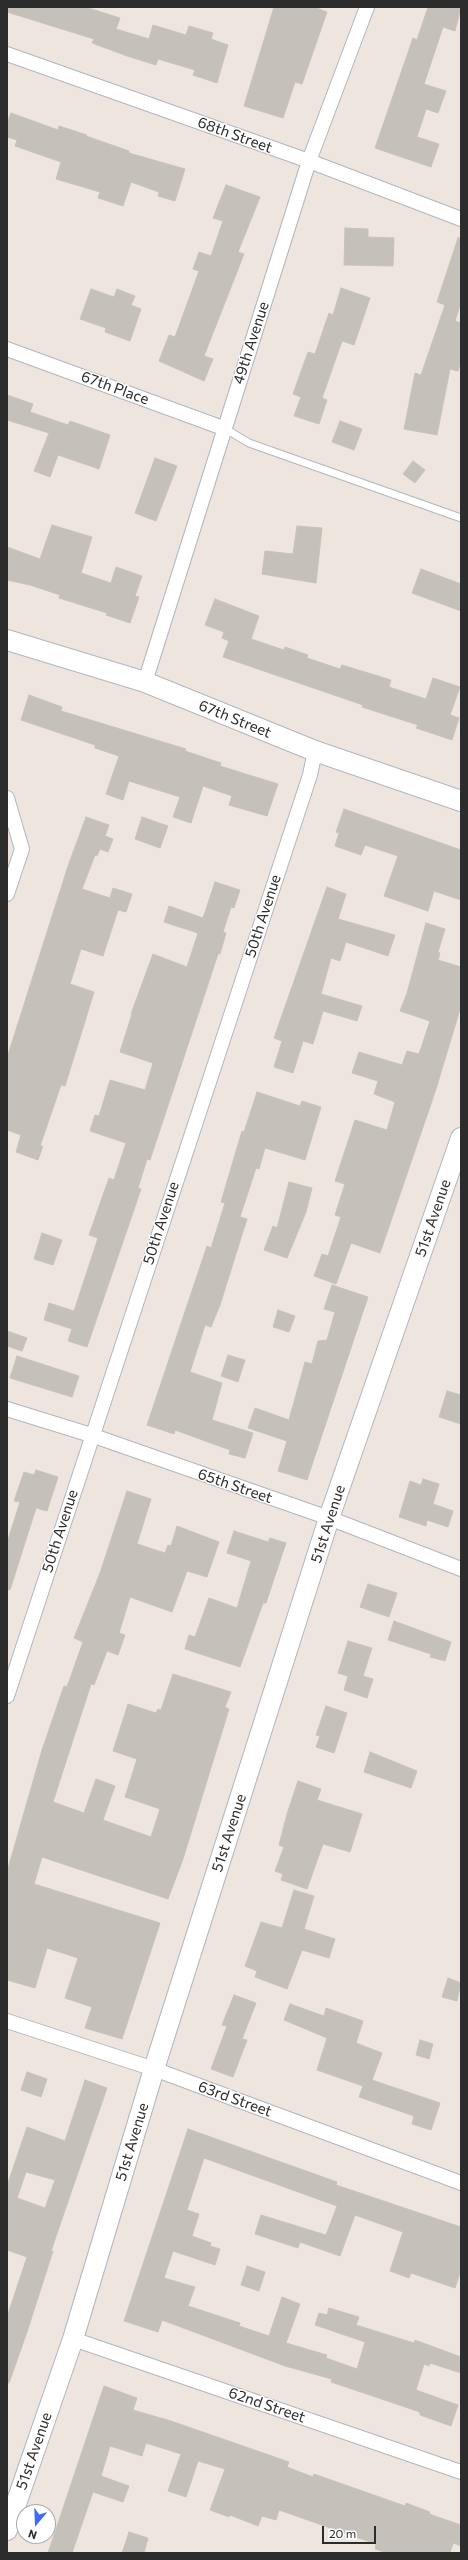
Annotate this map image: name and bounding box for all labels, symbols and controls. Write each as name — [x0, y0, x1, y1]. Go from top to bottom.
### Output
street label: 68th Street — [195, 113, 275, 157]
street label: 49th Avenue — [229, 299, 273, 387]
street label: 67th Place — [79, 367, 151, 409]
street label: 67th Street — [196, 696, 274, 742]
street label: 50th Avenue — [241, 872, 285, 960]
street label: 51st Avenue — [411, 1177, 455, 1259]
street label: 50th Avenue — [139, 1179, 183, 1267]
street label: 65th Street — [195, 1465, 275, 1507]
street label: 51st Avenue — [307, 1483, 349, 1565]
street label: 50th Avenue — [38, 1487, 82, 1575]
street label: 51st Avenue — [208, 1792, 250, 1874]
street label: 63rd Street — [196, 2077, 274, 2121]
street label: 51st Avenue — [112, 2101, 152, 2183]
street label: 62nd Street — [226, 2383, 308, 2427]
street label: 51st Avenue — [12, 2410, 56, 2492]
north arrow — [16, 2504, 56, 2544]
scale bar — [324, 2518, 378, 2544]
text: 20 m — [329, 2526, 356, 2540]
text: N — [26, 2527, 38, 2542]

